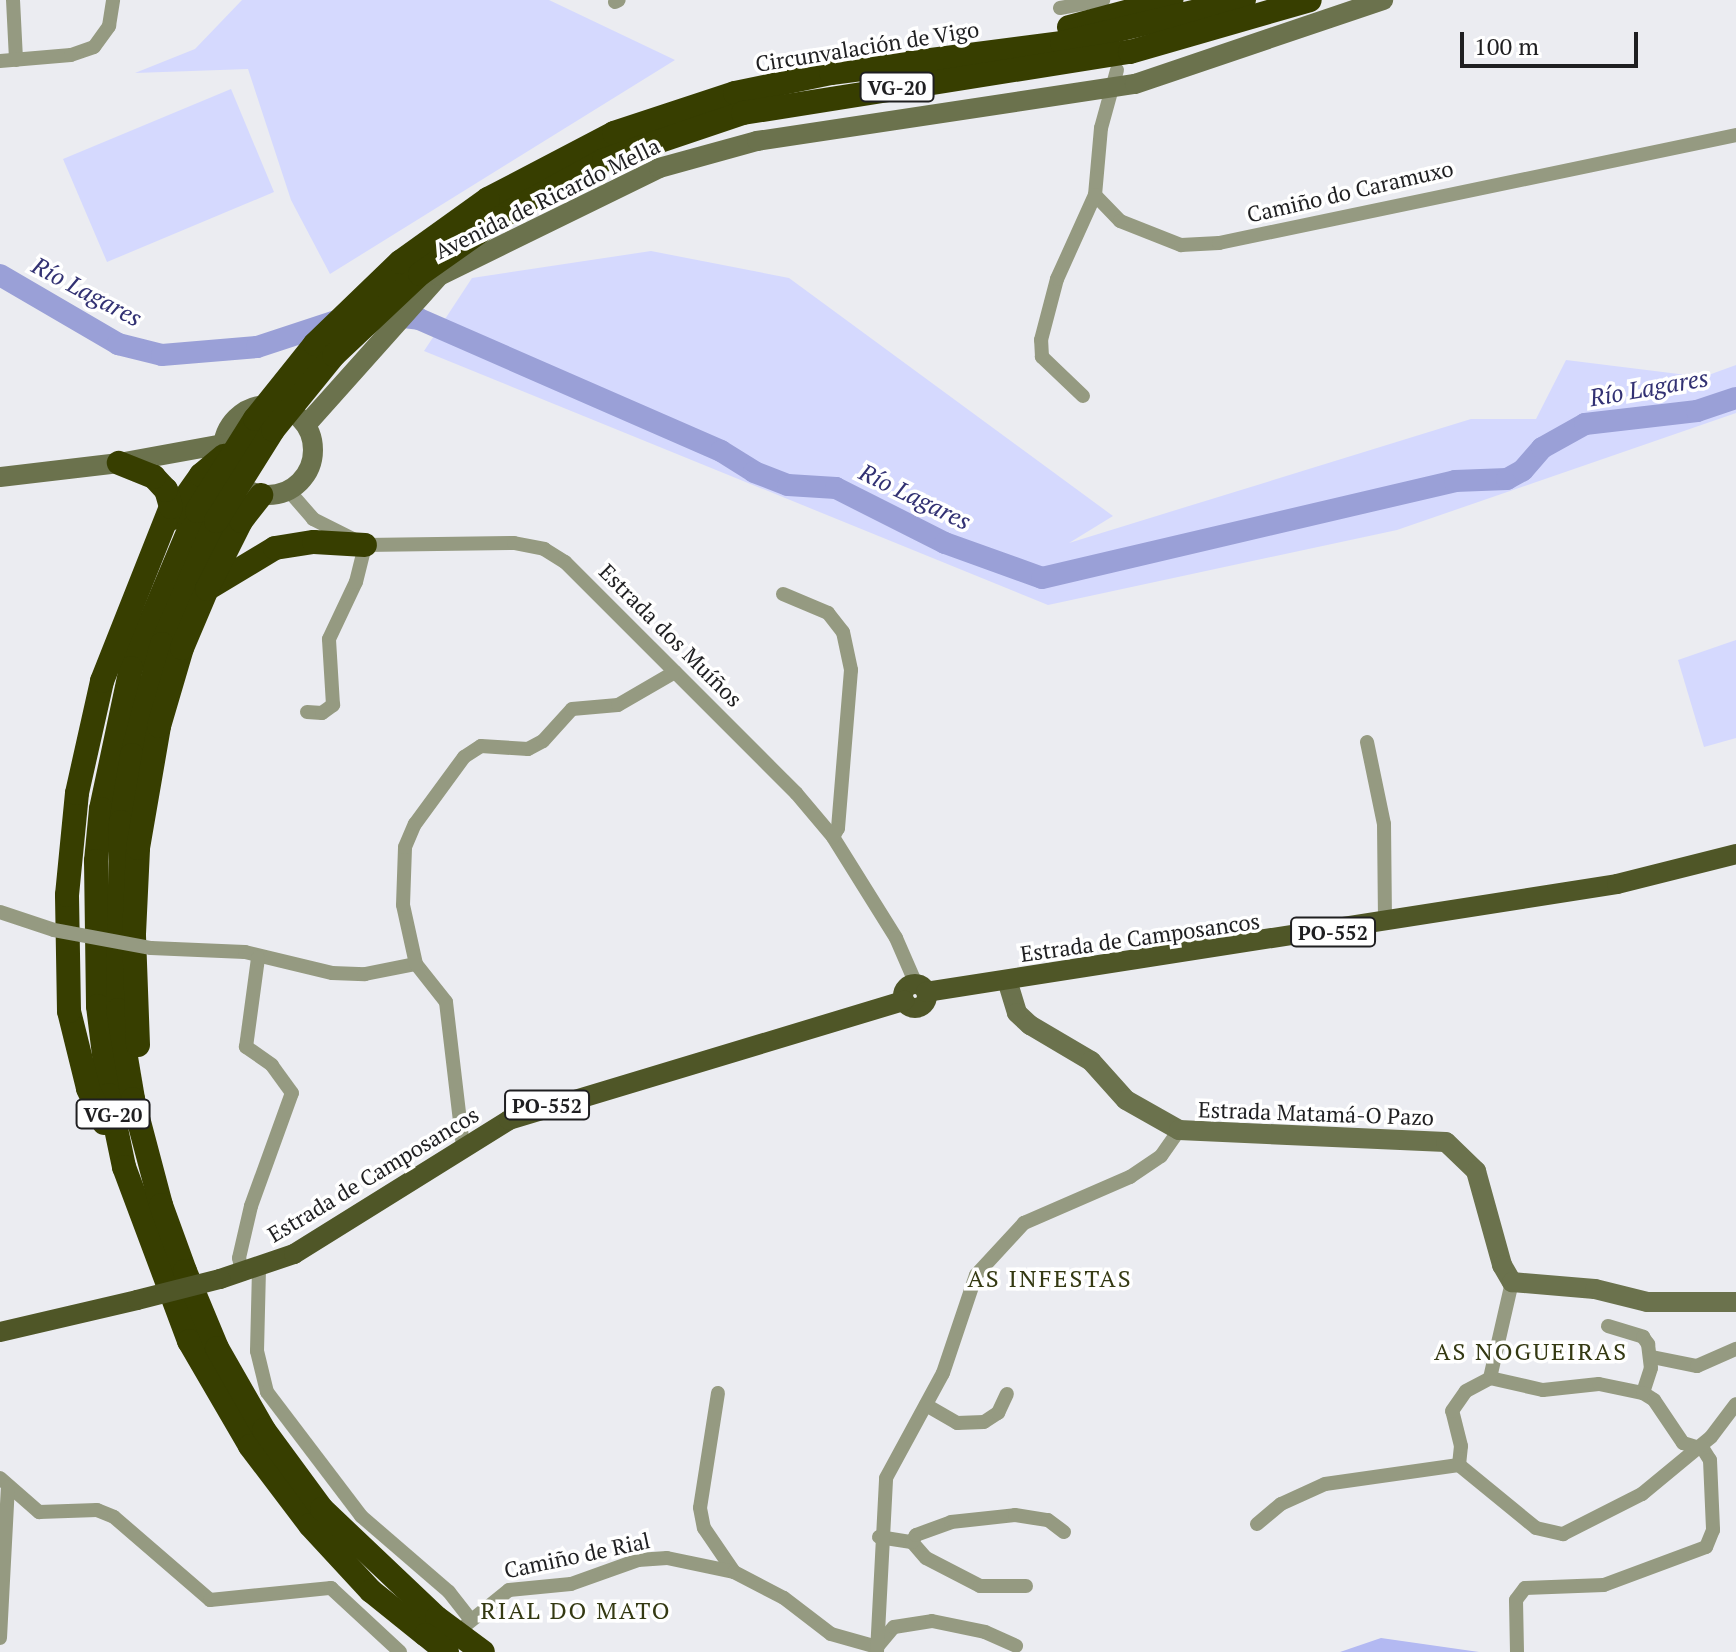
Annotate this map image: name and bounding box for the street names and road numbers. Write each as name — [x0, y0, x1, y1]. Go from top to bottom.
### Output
street label: Circunvalación de Vigo — [753, 15, 981, 77]
road number: VG-20 — [859, 71, 935, 103]
street label: Avenida de Ricardo Mella — [430, 132, 664, 264]
street label: Camiño do Caramuxo — [1244, 154, 1456, 228]
street label: Estrada dos Muíños — [594, 558, 748, 712]
street label: Estrada de Camposancos — [1019, 907, 1261, 967]
road number: PO-552 — [1289, 916, 1377, 948]
road number: PO-552 — [503, 1089, 591, 1121]
street label: Estrada Matamá-O Pazo — [1198, 1096, 1434, 1130]
road number: VG-20 — [75, 1098, 151, 1130]
street label: Estrada de Camposancos — [263, 1101, 483, 1247]
street label: Camiño de Rial — [502, 1527, 652, 1583]

